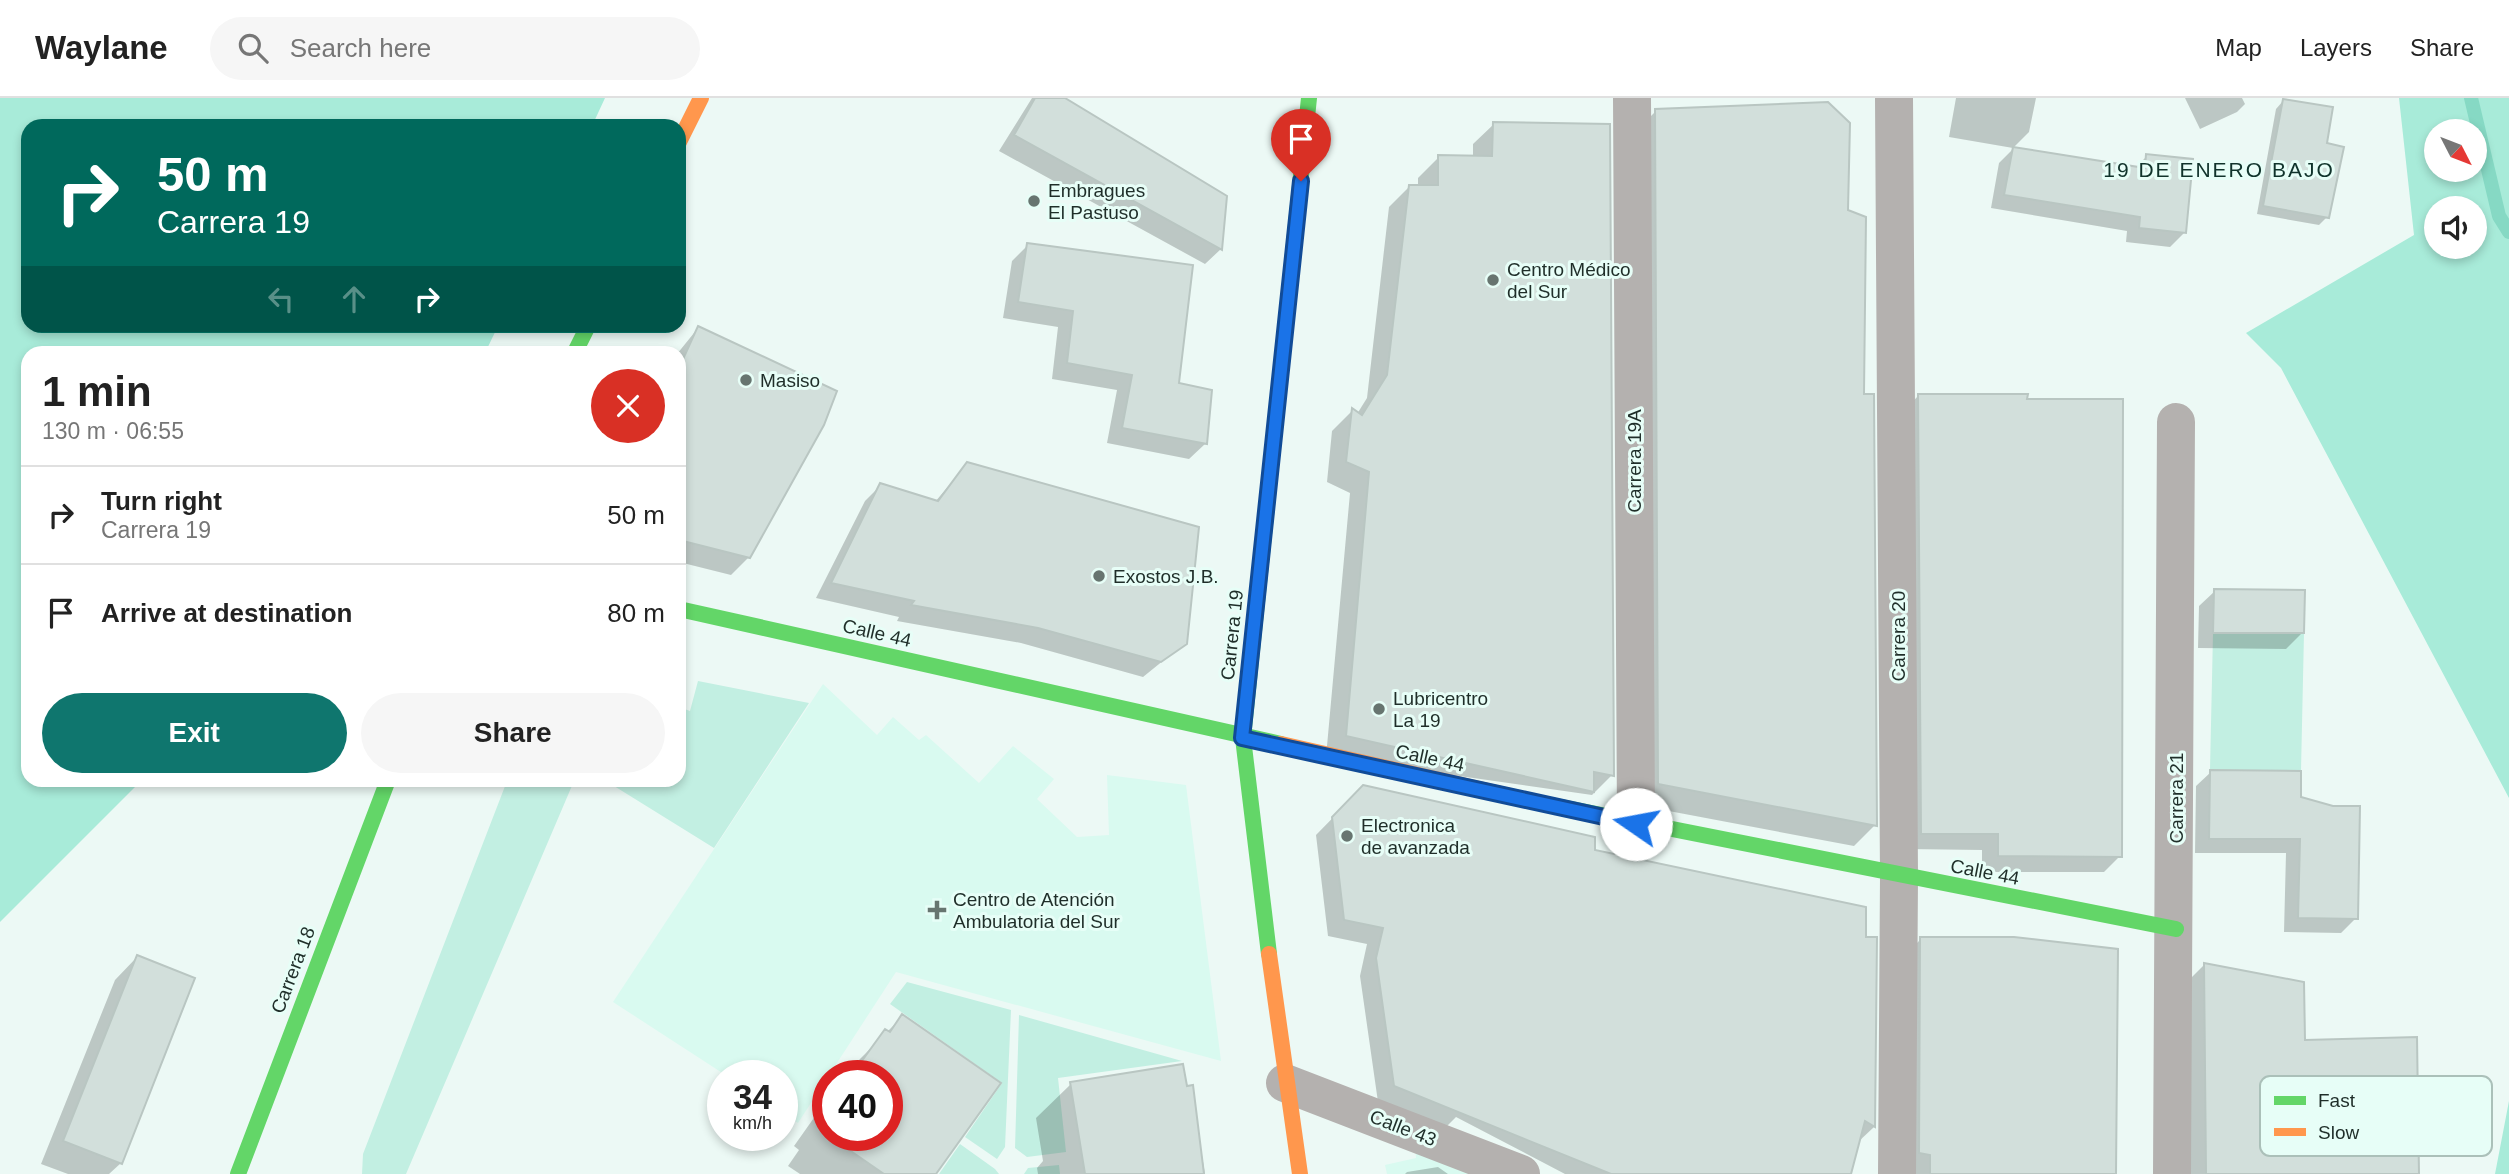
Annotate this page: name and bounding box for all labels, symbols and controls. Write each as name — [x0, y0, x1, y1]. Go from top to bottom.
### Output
search box — [210, 17, 700, 80]
text: Waylane — [35, 29, 168, 66]
icon: search — [234, 29, 272, 67]
text: Search here — [290, 33, 431, 63]
text: Map — [2215, 34, 2262, 61]
text: Layers — [2300, 34, 2372, 61]
text: Share — [2410, 34, 2474, 61]
pin — [1271, 109, 1331, 181]
north arrow — [2424, 119, 2487, 182]
map controls — [2424, 119, 2487, 259]
icon: arrive — [1282, 120, 1320, 158]
icon: right — [42, 147, 133, 238]
text: 50 m — [157, 147, 269, 201]
district label: 19 DE ENERO BAJO — [2103, 158, 2335, 181]
place label: Embragues El Pastuso — [1048, 180, 1145, 223]
marker: Embragues El Pastuso — [1026, 193, 1042, 209]
button: sound — [2424, 196, 2487, 259]
text: Carrera 19 — [157, 204, 310, 240]
place label: Centro Médico del Sur — [1507, 259, 1631, 302]
marker: Centro Médico del Sur — [1485, 272, 1501, 288]
icon: left — [262, 280, 300, 318]
icon: ahead — [335, 280, 373, 318]
icon: right — [408, 280, 446, 318]
text: 1 min — [42, 368, 152, 415]
button: close — [591, 369, 665, 443]
place label: Masiso — [760, 370, 820, 391]
marker: Masiso — [738, 372, 754, 388]
street label: Carrera 19A — [1624, 409, 1645, 513]
text: 130 m · 06:55 — [42, 418, 184, 444]
text: Turn right — [101, 486, 222, 516]
icon: right — [42, 496, 80, 534]
text: 50 m — [607, 500, 665, 530]
text: Carrera 19 — [101, 517, 211, 543]
place label: Exostos J.B. — [1113, 566, 1219, 587]
marker: Exostos J.B. — [1091, 568, 1107, 584]
street label: Carrera 19 — [1217, 589, 1247, 681]
street label: Carrera 20 — [1888, 591, 1909, 681]
icon: arrive — [42, 594, 80, 632]
text: Arrive at destination — [101, 598, 352, 628]
text: 80 m — [607, 598, 665, 628]
street label: Calle 44 — [841, 615, 914, 651]
place label: Lubricentro La 19 — [1393, 688, 1488, 731]
button: Exit — [42, 693, 347, 773]
button: Share — [361, 693, 665, 773]
marker: Lubricentro La 19 — [1371, 701, 1387, 717]
street label: Calle 44 — [1394, 740, 1467, 776]
street label: Carrera 21 — [2166, 753, 2187, 843]
position arrow — [1599, 787, 1673, 861]
place label: Electronica de avanzada — [1361, 815, 1470, 858]
marker: Electronica de avanzada — [1339, 828, 1355, 844]
street label: Calle 44 — [1949, 855, 2022, 889]
place label: Centro de Atención Ambulatoria del Sur — [953, 889, 1121, 932]
marker: Centro de Atención Ambulatoria del Sur — [927, 900, 947, 920]
street label: Carrera 18 — [267, 924, 319, 1016]
speed limit sign: 40 — [812, 1060, 903, 1151]
legend — [2260, 1076, 2492, 1156]
text: 34 — [733, 1077, 772, 1116]
text: Fast — [2318, 1090, 2356, 1111]
street label: Calle 43 — [1367, 1106, 1439, 1150]
text: km/h — [733, 1113, 772, 1133]
text: Slow — [2318, 1122, 2359, 1143]

